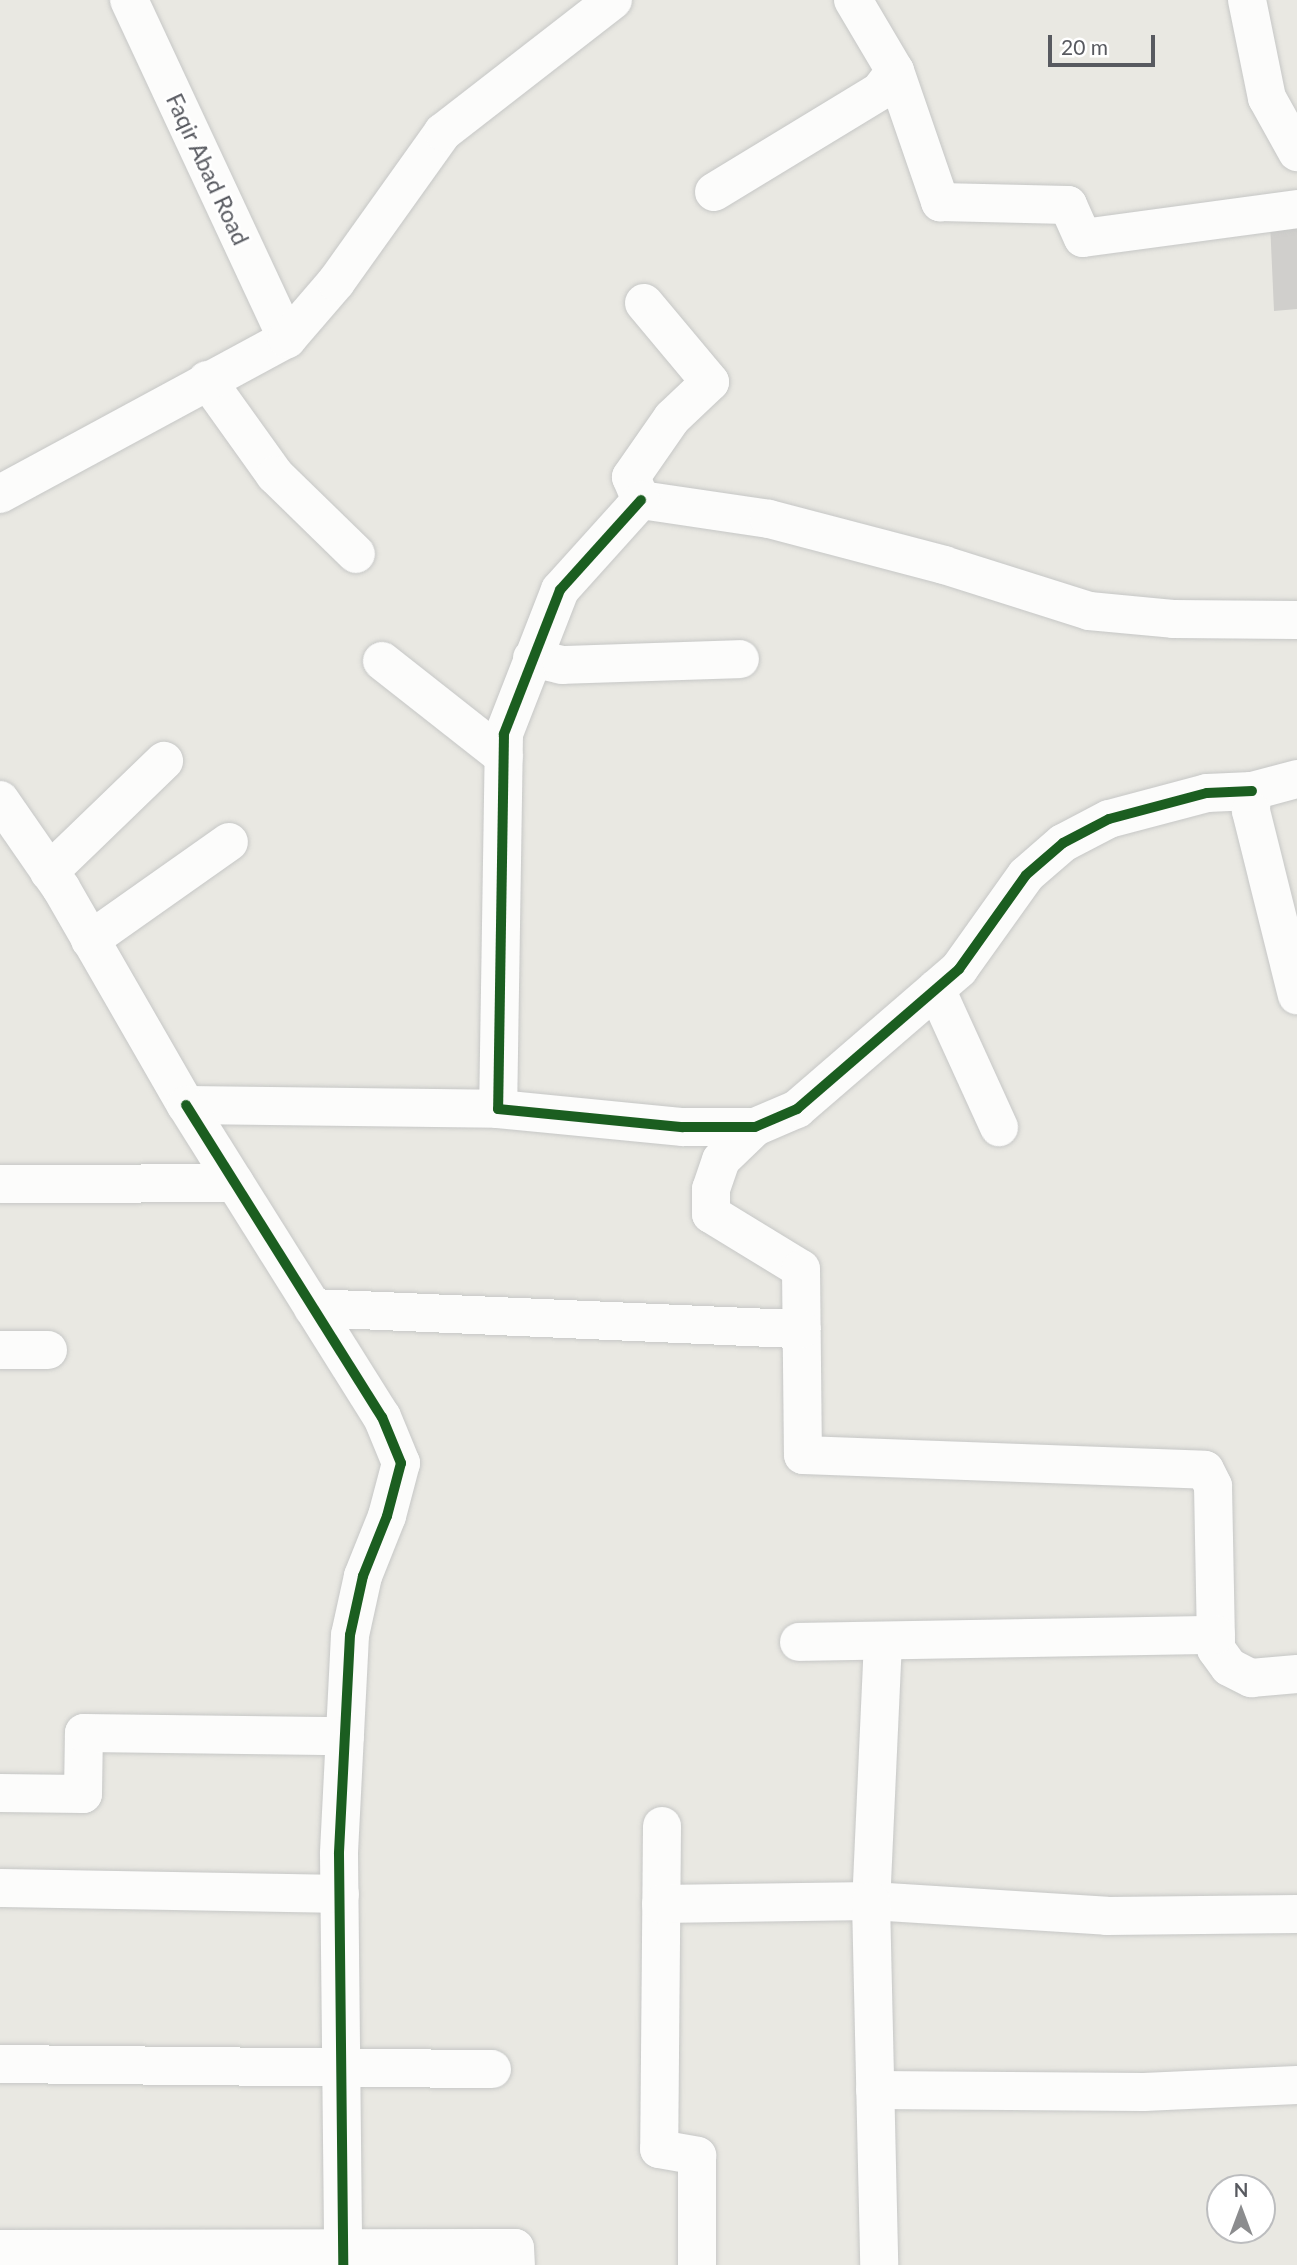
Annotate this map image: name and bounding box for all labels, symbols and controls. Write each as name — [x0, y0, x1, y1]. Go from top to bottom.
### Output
scale bar — [1052, 21, 1159, 65]
text: 20 m — [1061, 34, 1108, 59]
street label: Faqir Abad Road — [161, 88, 255, 250]
north arrow — [1206, 2174, 1276, 2244]
text: N — [1234, 2178, 1248, 2201]

